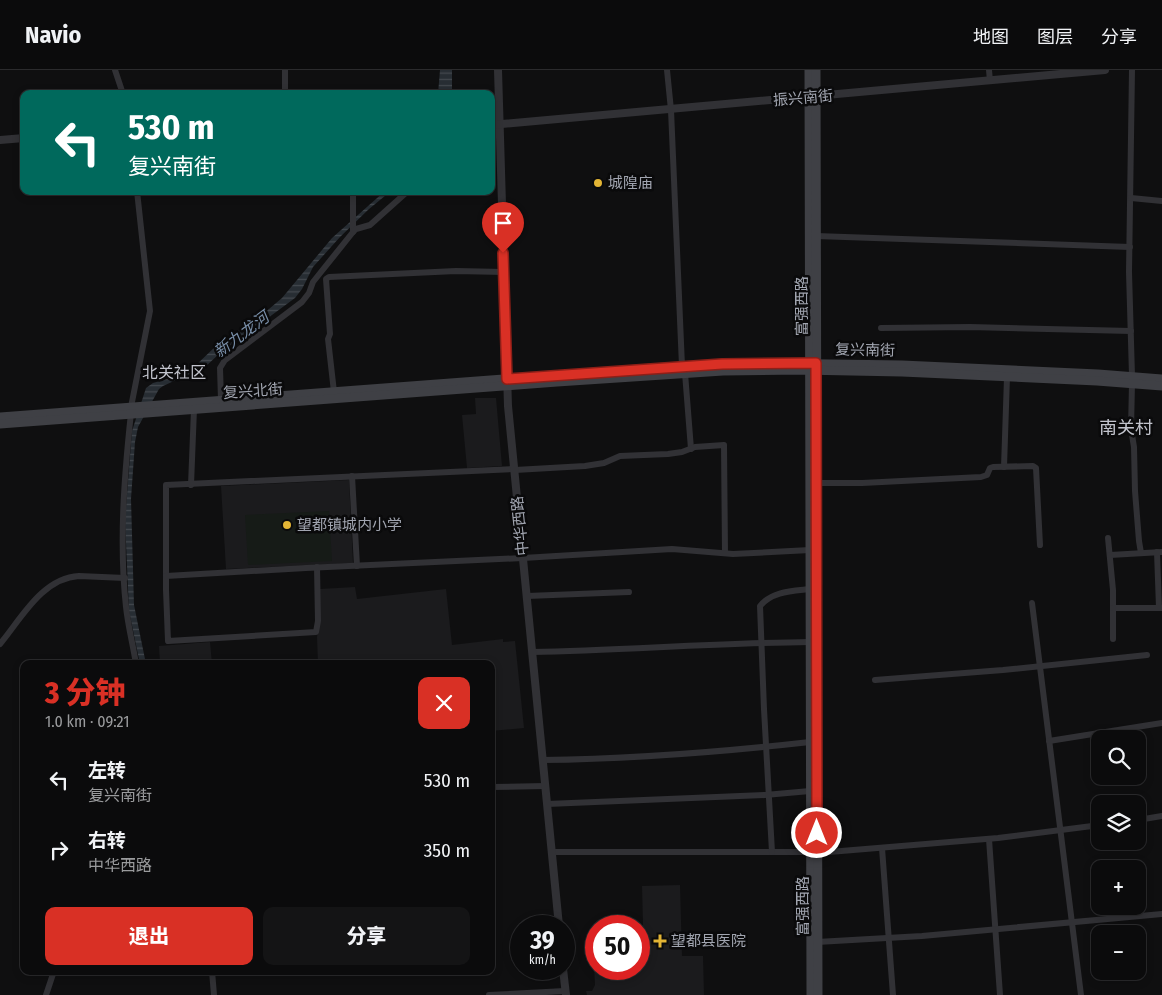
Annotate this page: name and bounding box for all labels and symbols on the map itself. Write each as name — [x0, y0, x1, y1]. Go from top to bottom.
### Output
street label: 振兴南街 — [772, 86, 834, 110]
place label: 城隍庙 — [608, 174, 653, 192]
marker: 城隍庙 — [592, 177, 604, 189]
pin — [482, 202, 524, 253]
street label: 富强西路 — [793, 276, 811, 336]
water label: 新九龙河 — [210, 306, 275, 361]
street label: 复兴南街 — [835, 340, 895, 360]
district label: 北关社区 — [142, 363, 206, 382]
street label: 复兴北街 — [222, 380, 284, 402]
district label: 南关村 — [1099, 417, 1153, 439]
street label: 中华西路 — [508, 495, 532, 557]
place label: 望都镇城内小学 — [297, 516, 402, 534]
marker: 望都镇城内小学 — [281, 519, 293, 531]
position arrow — [790, 806, 842, 858]
street label: 富强西路 — [794, 876, 812, 936]
speed limit sign: 50 — [585, 915, 650, 980]
place label: 望都县医院 — [671, 932, 746, 950]
marker: 望都县医院 — [653, 934, 667, 948]

